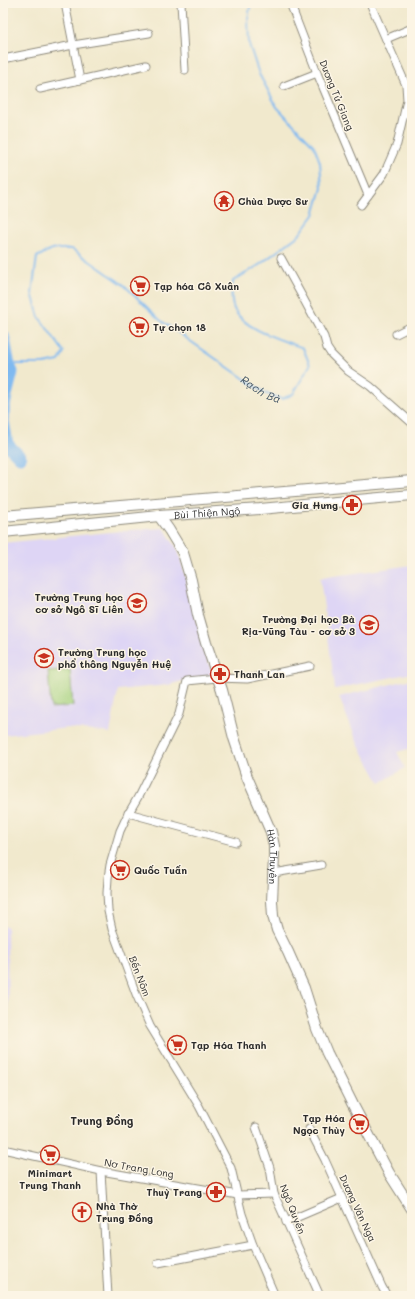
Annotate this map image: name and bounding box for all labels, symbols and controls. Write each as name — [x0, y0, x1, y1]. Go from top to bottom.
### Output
street label: Dương Tử Giang — [316, 58, 358, 133]
temple icon: Chùa Dược Sư — [213, 190, 235, 212]
place label: Chùa Dược Sư — [238, 194, 309, 208]
supermarket icon: Tạp hóa Cô Xuân — [129, 275, 151, 297]
place label: Tạp hóa Cô Xuân — [154, 279, 239, 293]
supermarket icon: Tự chọn 18 — [128, 316, 150, 338]
place label: Tự chọn 18 — [153, 320, 206, 334]
water label: Rạch Bà — [238, 371, 283, 406]
pharmacy icon: Gia Hưng — [341, 494, 363, 516]
place label: Gia Hưng — [292, 498, 338, 512]
street label: Bùi Thiện Ngộ — [173, 503, 241, 522]
place label: Trường Trung học cơ sở Ngô Sĩ Liên — [35, 590, 123, 616]
school or university icon: Trường Trung học cơ sở Ngô Sĩ Liên — [126, 592, 148, 614]
place label: Trường Đại học Bà Rịa-Vũng Tàu - cơ sở 3 — [242, 612, 355, 638]
school or university icon: Trường Đại học Bà Rịa-Vũng Tàu - cơ sở 3 — [358, 614, 380, 636]
place label: Trường Trung học phổ thông Nguyễn Huệ — [58, 645, 171, 671]
school or university icon: Trường Trung học phổ thông Nguyễn Huệ — [33, 647, 55, 669]
pharmacy icon: Thanh Lan — [209, 663, 231, 685]
place label: Thanh Lan — [234, 667, 285, 681]
street label: Hàn Thuyên — [263, 827, 281, 885]
supermarket icon: Quốc Tuấn — [109, 859, 131, 881]
place label: Quốc Tuấn — [134, 863, 187, 877]
street label: Bến Nôm — [126, 954, 154, 998]
supermarket icon: Tạp Hóa Thanh — [166, 1034, 188, 1056]
place label: Tạp Hóa Thanh — [191, 1038, 266, 1052]
place label: Tạp Hóa Ngọc Thùy — [293, 1111, 346, 1137]
district label: Trung Đồng — [71, 1113, 134, 1128]
supermarket icon: Tạp Hóa Ngọc Thùy — [348, 1113, 370, 1135]
supermarket icon: Minimart Trung Thanh — [39, 1144, 61, 1166]
street label: Nơ Trang Long — [103, 1155, 175, 1181]
place label: Minimart Trung Thanh — [19, 1166, 81, 1192]
street label: Dương Vân Nga — [336, 1172, 380, 1244]
pharmacy icon: Thuỳ Trang — [205, 1181, 227, 1203]
street label: Ngô Quyền — [277, 1182, 309, 1236]
place label: Thuỳ Trang — [147, 1185, 202, 1199]
place label: Nhà Thờ Trung Đồng — [96, 1199, 153, 1225]
church icon: Nhà Thờ Trung Đồng — [71, 1201, 93, 1223]

